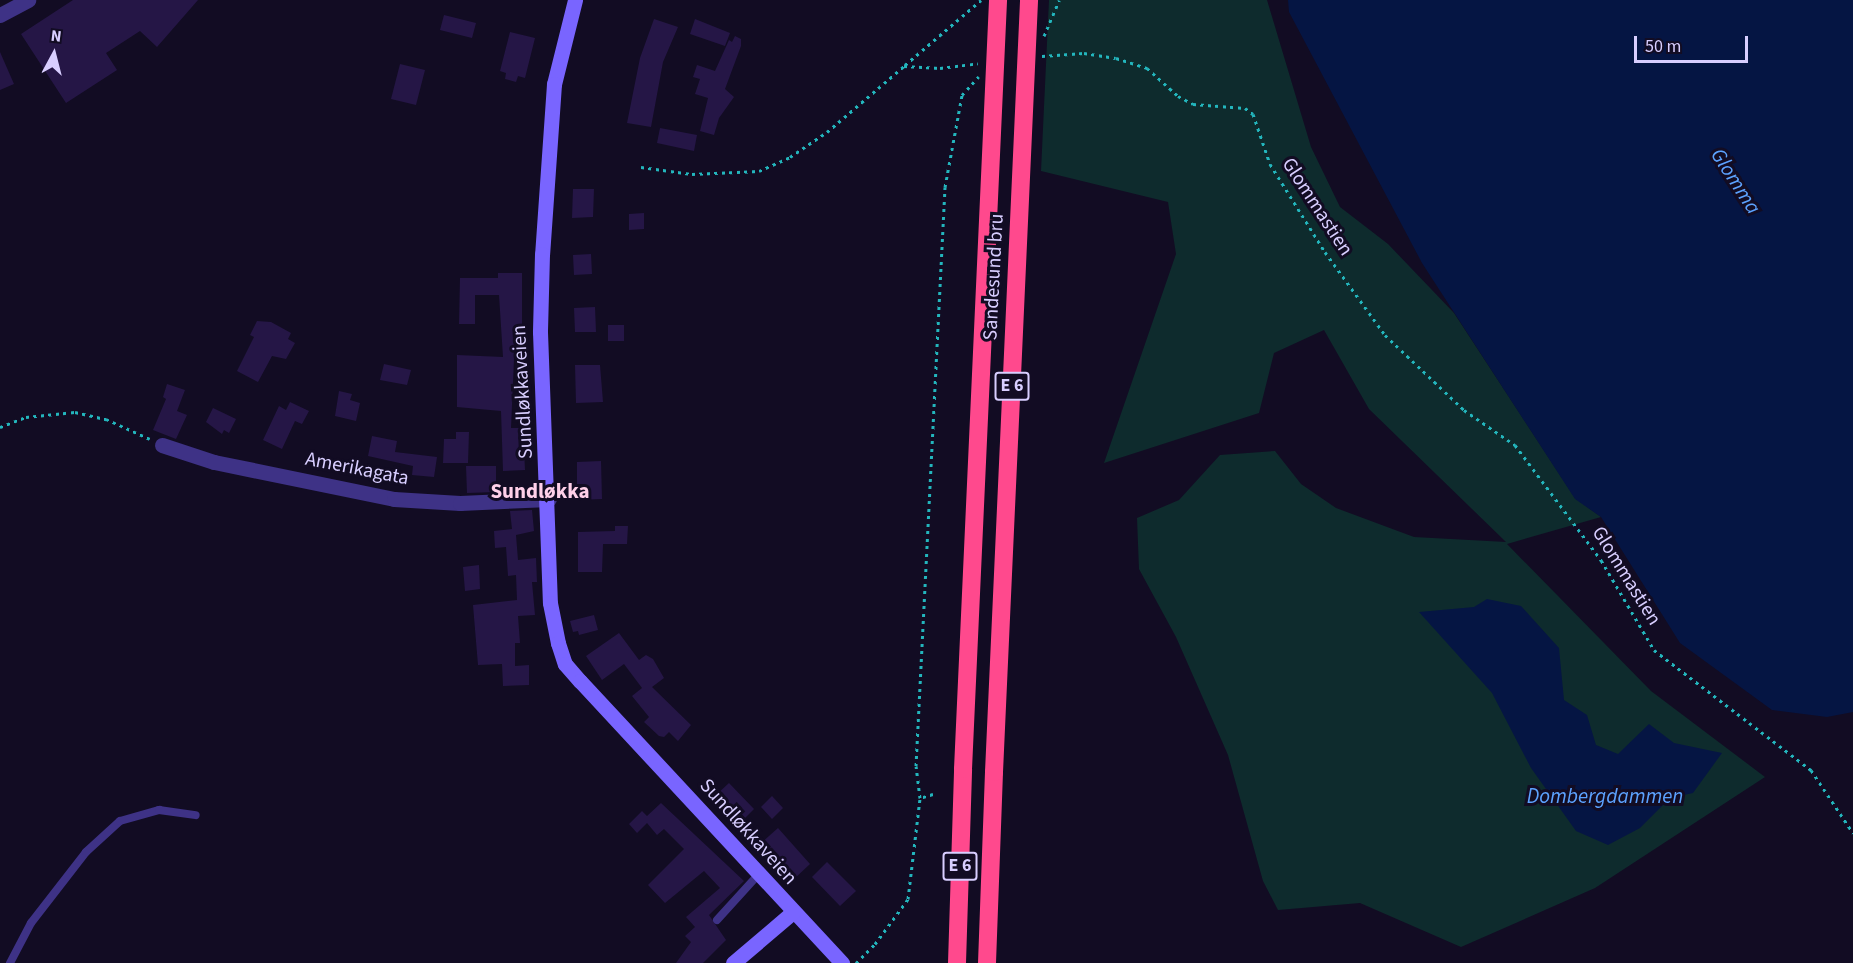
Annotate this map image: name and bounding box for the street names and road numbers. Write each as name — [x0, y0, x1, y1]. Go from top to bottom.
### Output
street label: Glommastien — [1276, 153, 1358, 261]
street label: Sandesund bru — [979, 213, 1009, 341]
street label: Sundløkkaveien — [508, 324, 538, 460]
road number: E 6 — [994, 371, 1030, 401]
street label: Amerikagata — [303, 447, 411, 491]
street label: Glommastien — [1586, 522, 1666, 630]
street label: Sundløkkaveien — [694, 774, 802, 890]
road number: E 6 — [942, 851, 978, 881]

